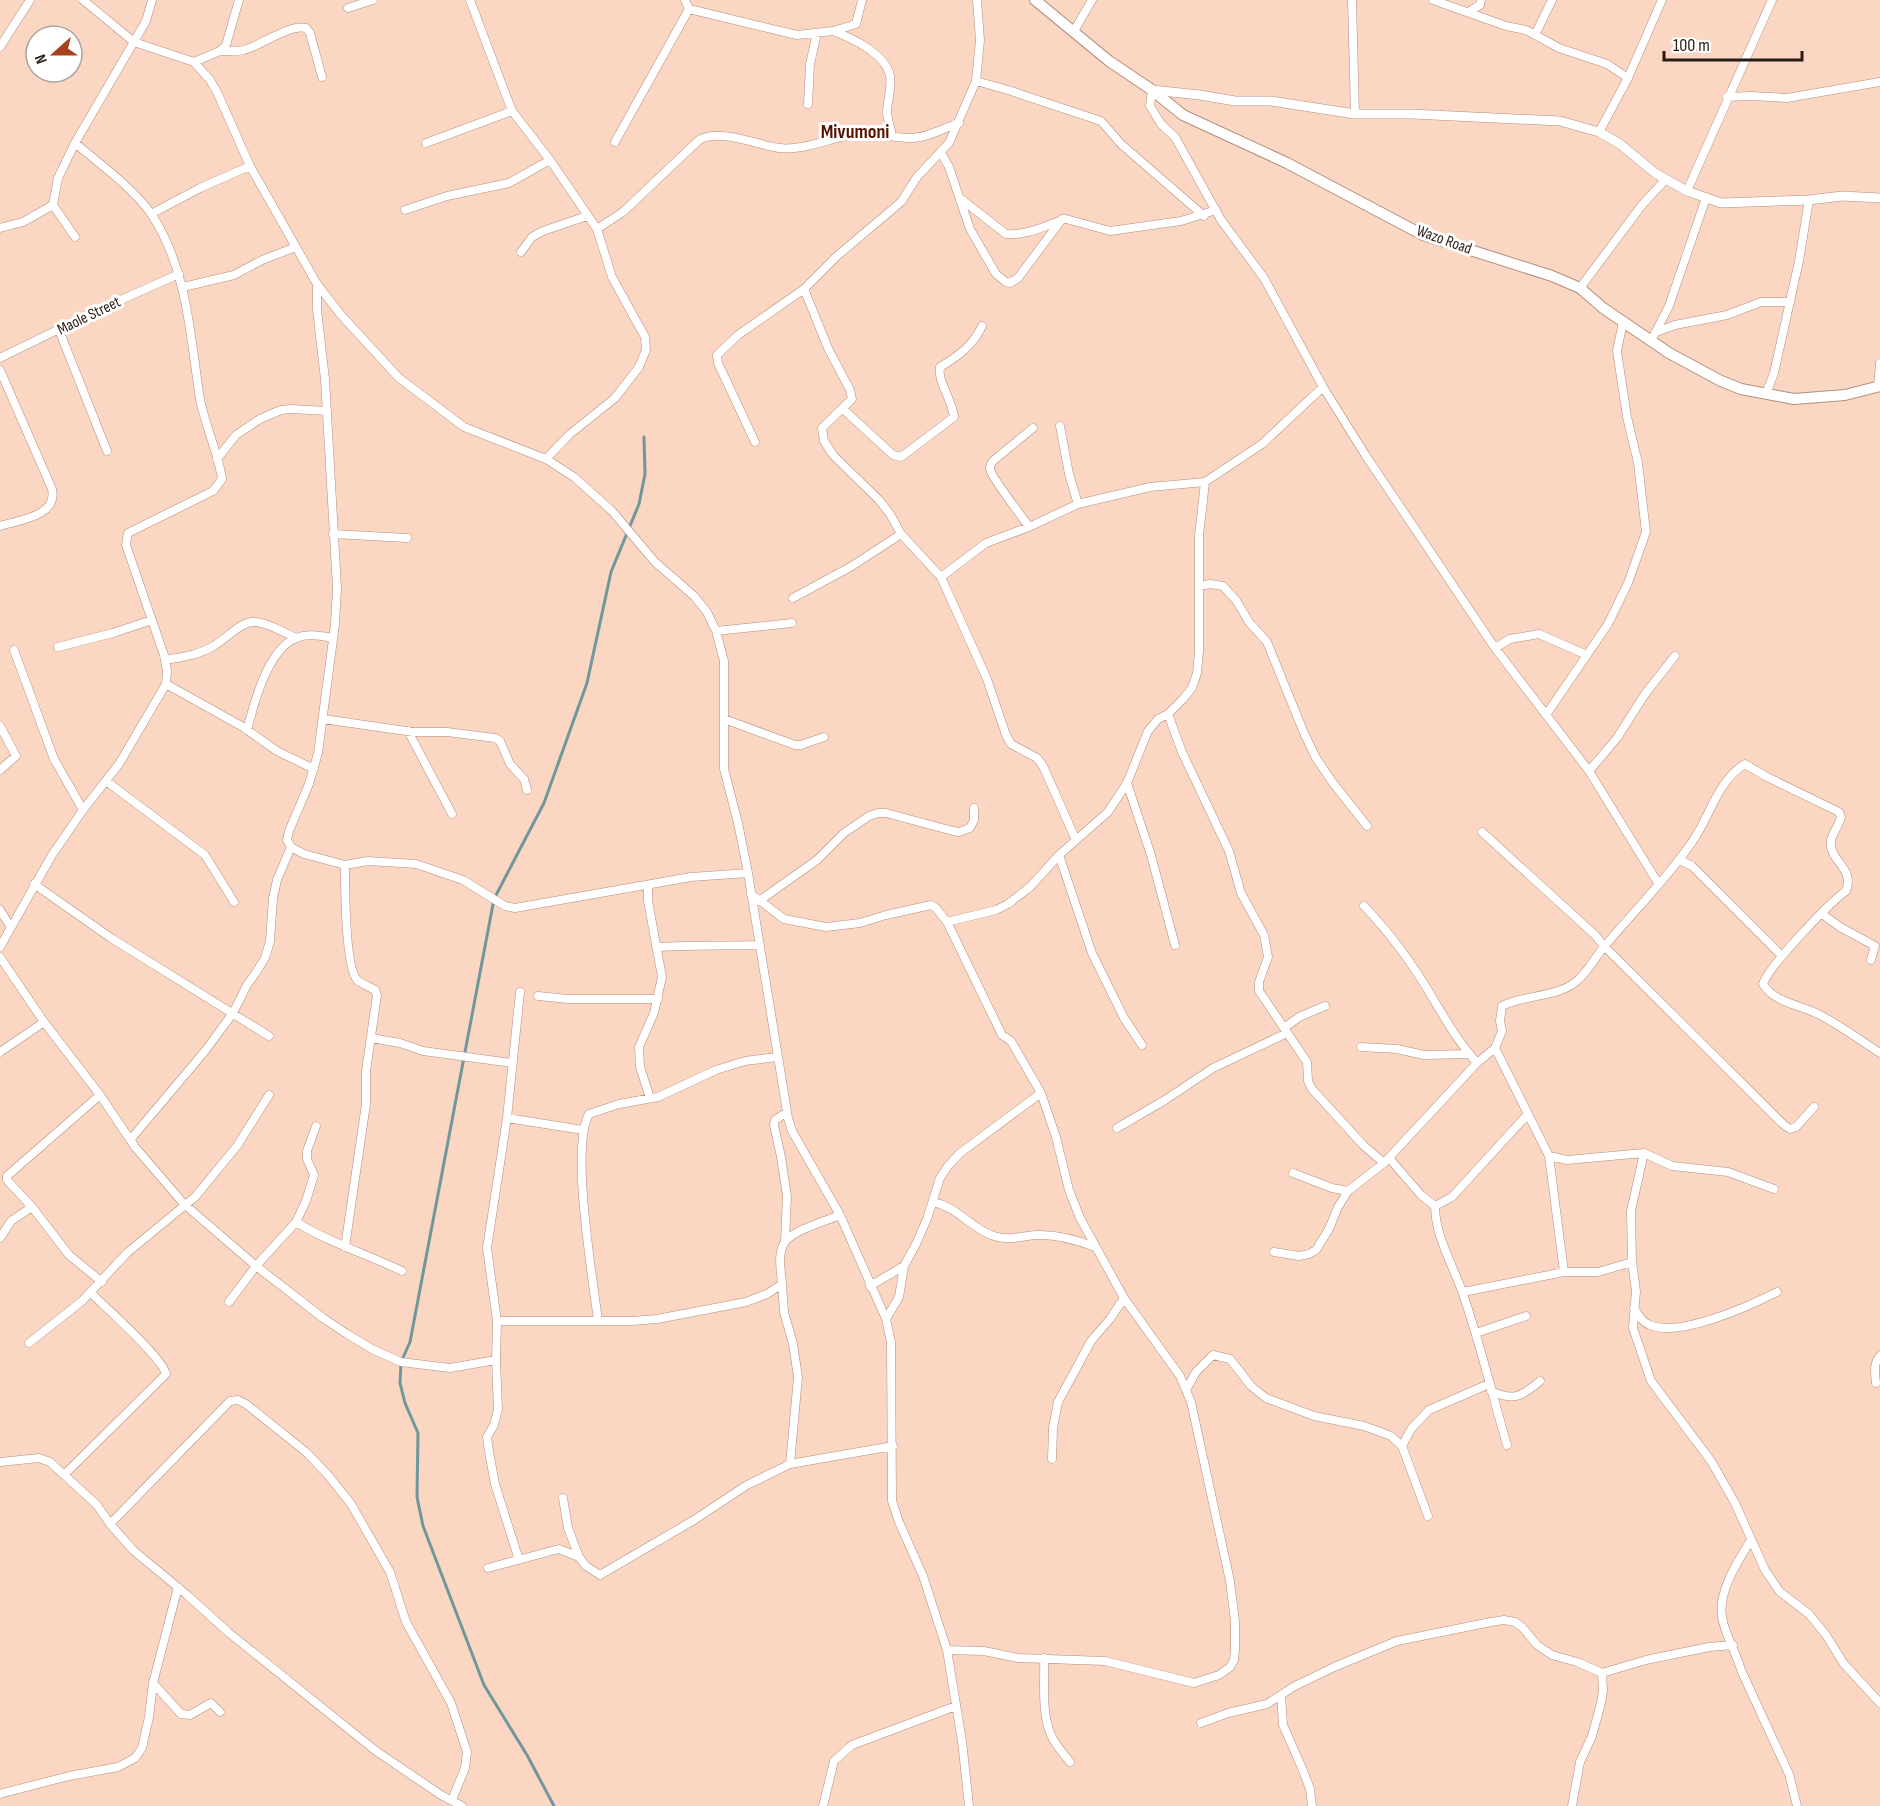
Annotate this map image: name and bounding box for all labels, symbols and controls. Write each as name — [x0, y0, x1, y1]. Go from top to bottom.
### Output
north arrow — [24, 24, 84, 84]
scale bar — [1664, 24, 1802, 62]
text: 100 m — [1673, 35, 1710, 56]
text: N — [31, 51, 52, 66]
district label: Mivumoni — [821, 120, 889, 144]
street label: Wazo Road — [1414, 221, 1474, 259]
street label: Maole Street — [54, 293, 124, 339]

